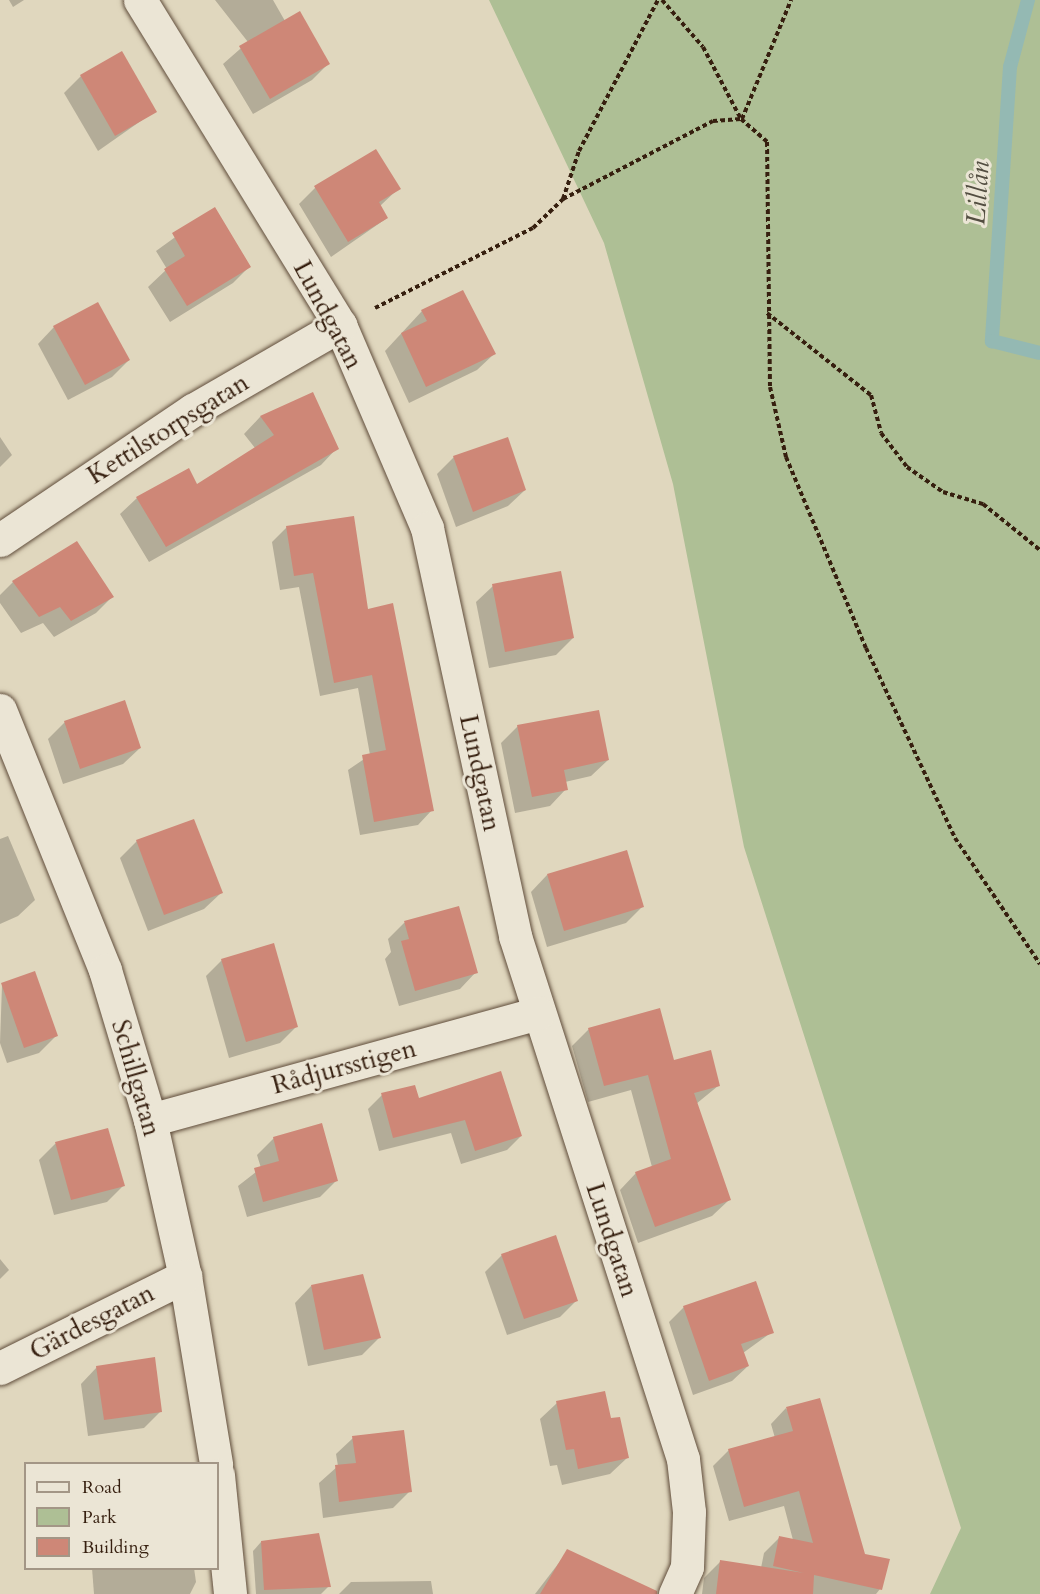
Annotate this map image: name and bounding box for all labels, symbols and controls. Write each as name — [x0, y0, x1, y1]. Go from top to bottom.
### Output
water label: Lillån — [960, 160, 996, 226]
street label: Lundgatan — [286, 255, 370, 375]
street label: Kettilstorpsgatan — [81, 367, 255, 491]
street label: Lundgatan — [452, 712, 508, 834]
street label: Schillgatan — [105, 1016, 167, 1140]
street label: Rådjursstigen — [268, 1033, 420, 1101]
street label: Lundgatan — [579, 1179, 645, 1301]
street label: Gärdesgatan — [24, 1277, 160, 1367]
legend — [24, 1462, 219, 1570]
text: Road — [82, 1475, 122, 1500]
text: Park — [82, 1505, 117, 1530]
text: Building — [82, 1535, 149, 1560]

